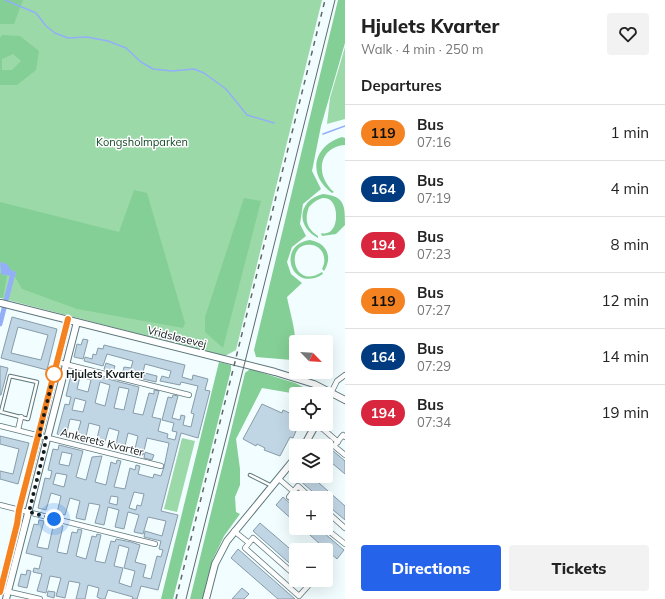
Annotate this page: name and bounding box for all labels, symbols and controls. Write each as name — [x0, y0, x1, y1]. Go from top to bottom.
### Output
button: heart — [607, 13, 649, 55]
text: Hjulets Kvarter — [361, 14, 499, 38]
text: Walk · 4 min · 250 m — [361, 41, 483, 57]
text: Departures — [361, 76, 442, 95]
text: Bus — [417, 115, 444, 134]
text: 1 min — [611, 123, 649, 142]
text: 119 — [370, 124, 396, 142]
text: 07:16 — [417, 134, 451, 150]
park label: Kongsholmparken — [96, 135, 188, 149]
text: Bus — [417, 171, 444, 190]
text: 4 min — [611, 179, 649, 198]
text: 164 — [370, 180, 396, 198]
text: 07:19 — [417, 190, 451, 206]
text: Bus — [417, 227, 444, 246]
text: 8 min — [611, 235, 649, 254]
text: 194 — [370, 236, 396, 254]
text: 07:23 — [417, 246, 451, 262]
text: Bus — [417, 283, 444, 302]
text: 12 min — [602, 291, 649, 310]
text: 119 — [370, 292, 396, 310]
text: 07:27 — [417, 302, 451, 318]
street label: Vridsløsevej — [146, 323, 208, 351]
north arrow — [289, 335, 333, 379]
map controls — [289, 335, 333, 587]
text: Bus — [417, 339, 444, 358]
text: 14 min — [602, 347, 649, 366]
text: 164 — [370, 348, 396, 366]
text: 07:29 — [417, 358, 451, 374]
marker: Hjulets Kvarter — [45, 365, 63, 383]
place label: Hjulets Kvarter — [66, 367, 145, 381]
button: locate — [289, 387, 333, 431]
text: Bus — [417, 395, 444, 414]
text: 19 min — [602, 403, 649, 422]
text: 194 — [370, 404, 396, 422]
text: 07:34 — [417, 414, 451, 430]
street label: Ankerets Kvarter — [59, 425, 145, 459]
button: layers — [289, 439, 333, 483]
button: + — [289, 491, 333, 535]
your location — [44, 509, 64, 529]
button: − — [289, 543, 333, 587]
button: Directions — [361, 545, 501, 591]
button: Tickets — [509, 545, 649, 591]

